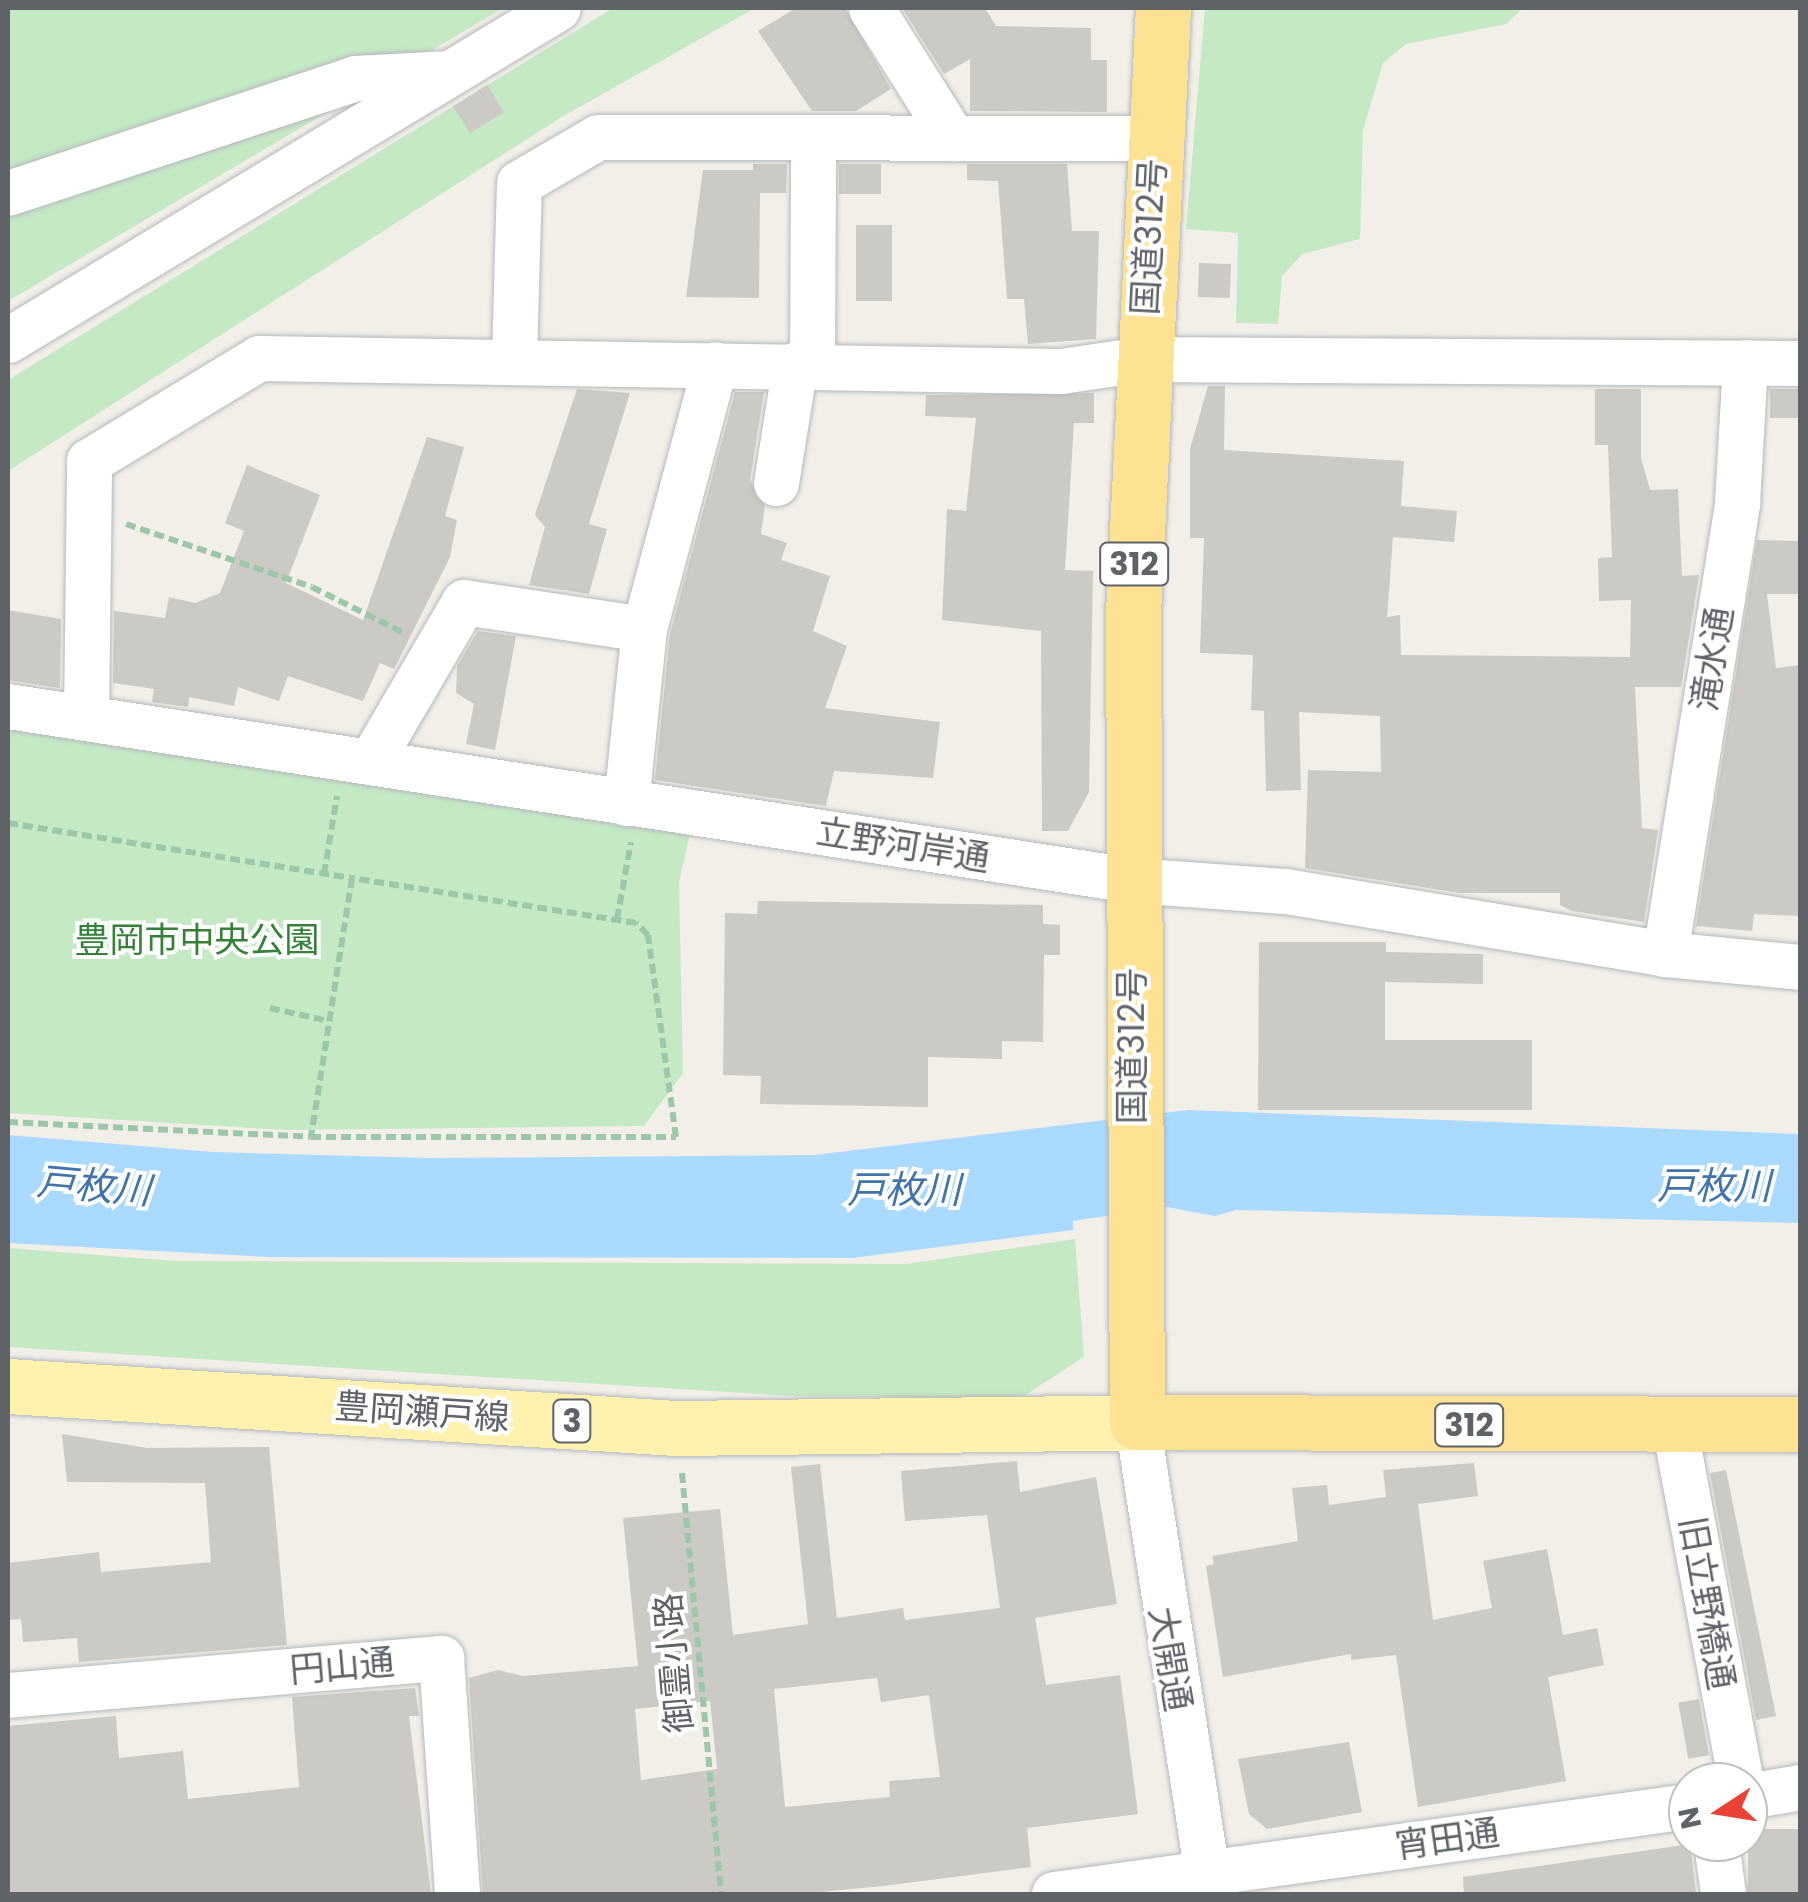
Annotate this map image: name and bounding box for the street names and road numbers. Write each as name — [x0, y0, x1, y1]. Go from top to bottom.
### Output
street label: 国道312号 — [1124, 158, 1174, 316]
road number: 312 — [1099, 537, 1169, 591]
street label: 滝水通 — [1683, 604, 1741, 714]
street label: 立野河岸通 — [813, 811, 993, 879]
street label: 国道312号 — [1111, 968, 1153, 1124]
street label: 豊岡瀬戸線 — [333, 1385, 511, 1439]
road number: 3 — [552, 1394, 592, 1448]
road number: 312 — [1434, 1398, 1504, 1452]
street label: 旧立野橋通 — [1671, 1513, 1743, 1693]
street label: 御霊小路 — [647, 1591, 701, 1735]
street label: 大開通 — [1140, 1604, 1200, 1714]
street label: 円山通 — [288, 1641, 396, 1691]
street label: 宵田通 — [1392, 1811, 1502, 1867]

